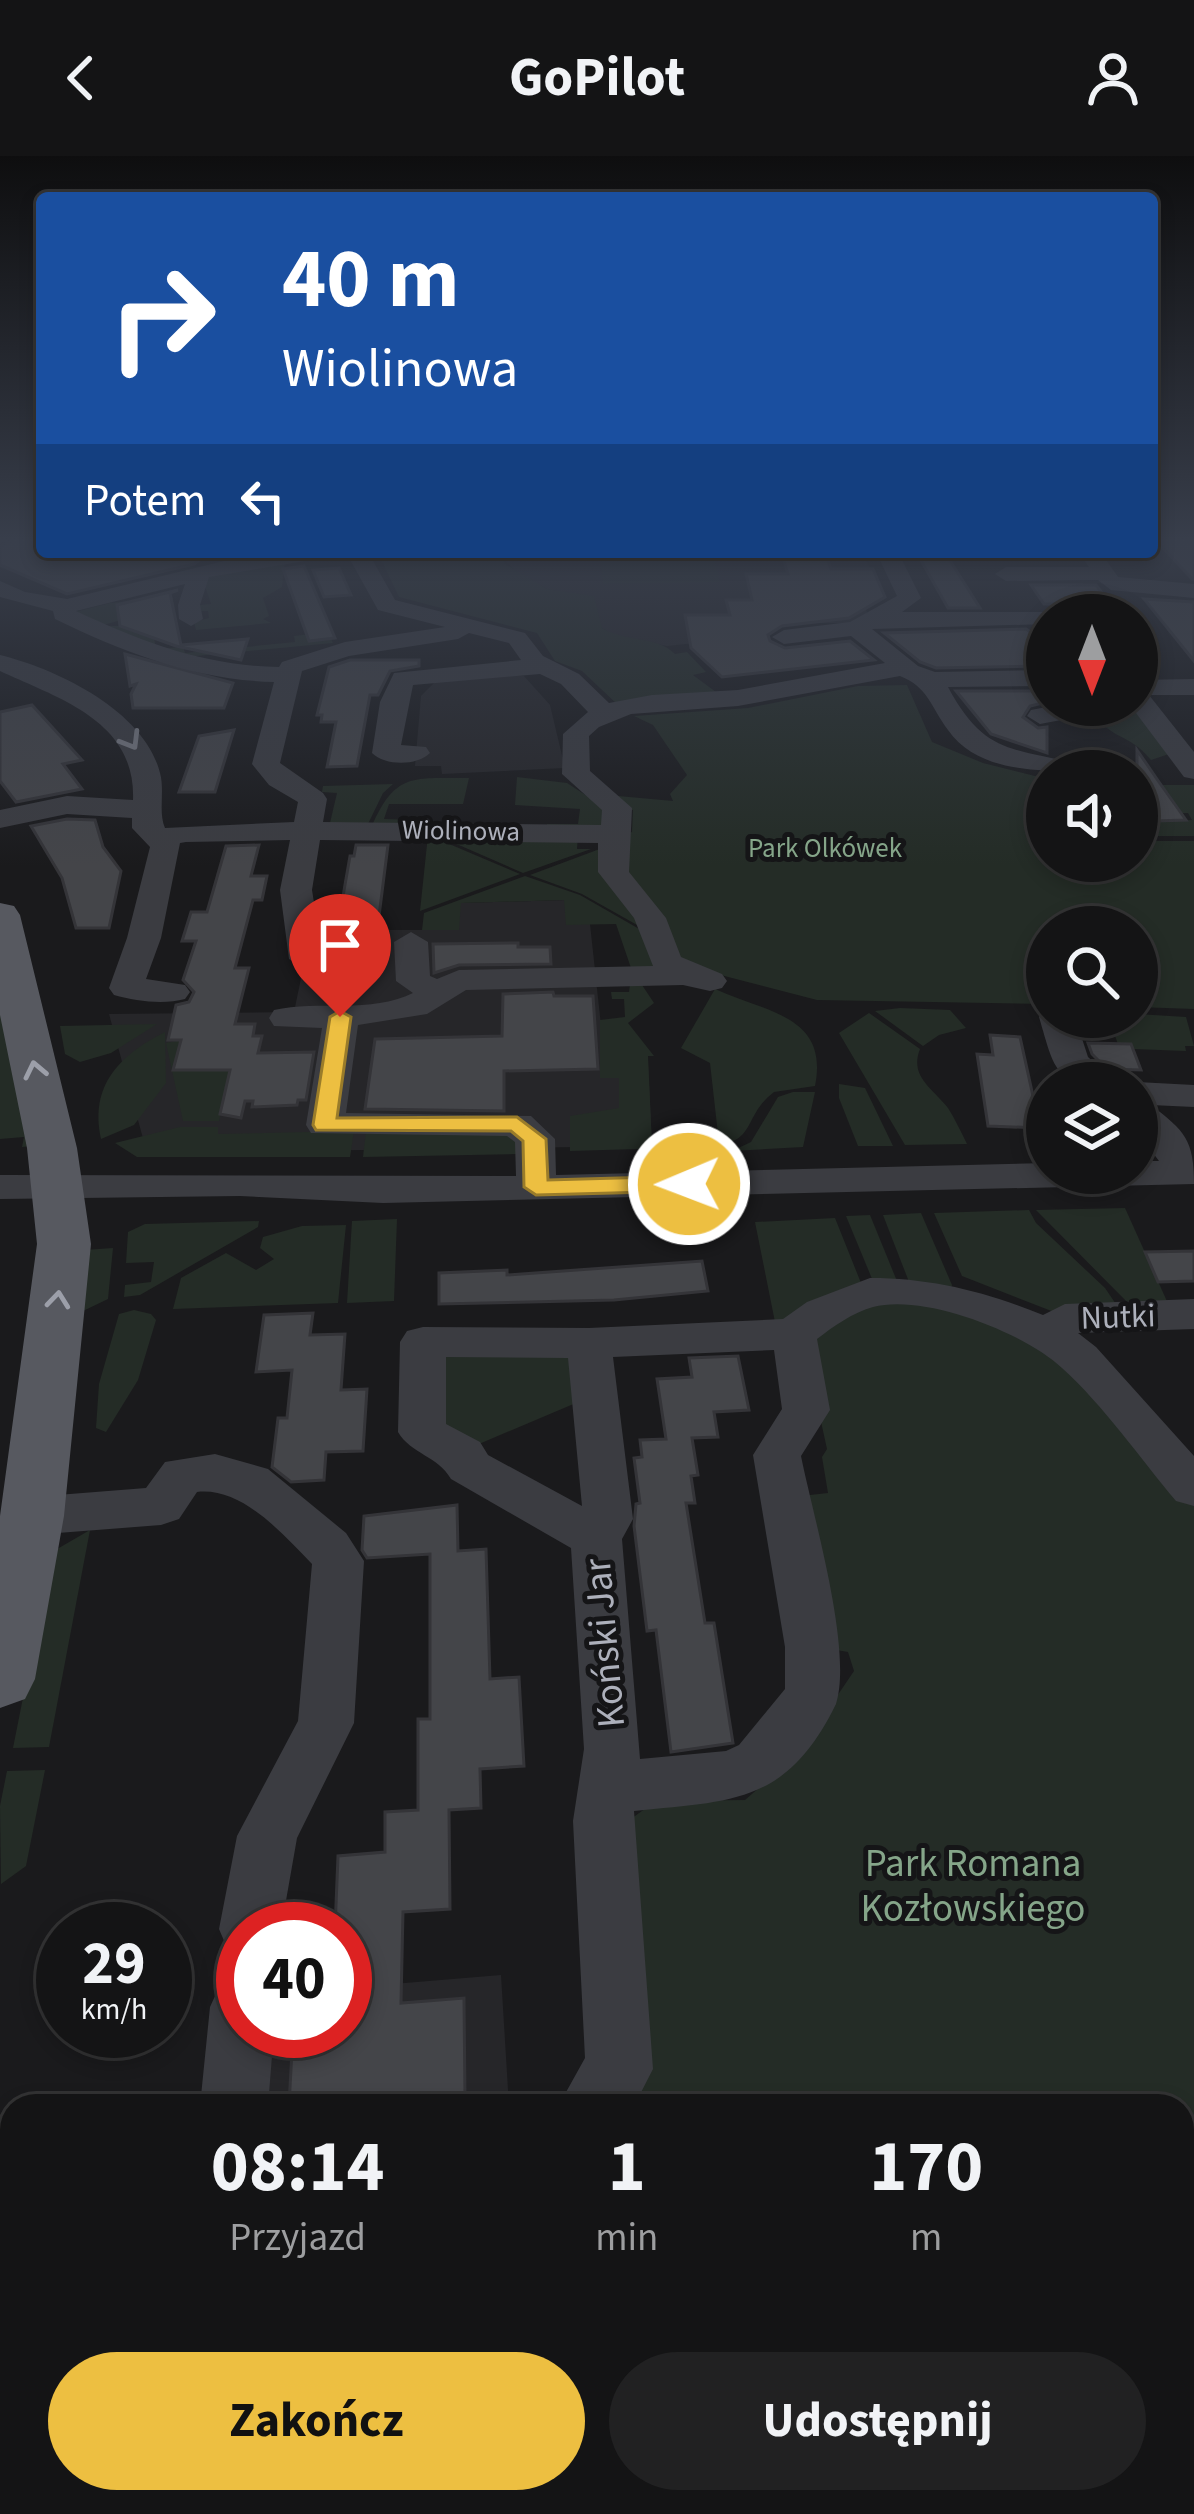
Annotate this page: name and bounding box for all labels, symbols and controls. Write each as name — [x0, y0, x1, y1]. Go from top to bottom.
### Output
text: GoPilot — [509, 40, 685, 117]
icon: back — [48, 45, 114, 111]
icon: person — [1080, 45, 1146, 111]
text: 40 m — [282, 220, 460, 340]
icon: right — [84, 240, 240, 396]
text: Wiolinowa — [282, 331, 518, 408]
icon: left — [230, 468, 296, 534]
text: Potem — [84, 469, 206, 533]
north arrow — [1026, 594, 1158, 726]
map controls — [1026, 594, 1158, 1194]
one-way arrow — [117, 729, 140, 750]
button: sound — [1026, 750, 1158, 882]
street label: Wiolinowa — [402, 810, 520, 852]
park label: Park Olkówek — [748, 829, 903, 868]
pin — [289, 894, 391, 1017]
button: search — [1026, 906, 1158, 1038]
icon: arrive — [307, 912, 373, 978]
one-way arrow — [23, 1060, 49, 1080]
button: layers — [1026, 1062, 1158, 1194]
position arrow — [626, 1121, 752, 1247]
one-way arrow — [45, 1290, 70, 1309]
street label: Nutki — [1080, 1292, 1156, 1342]
street label: Koński Jar — [570, 1556, 640, 1730]
park label: Park Romana Kozłowskiego — [861, 1836, 1085, 1937]
speed limit sign: 40 — [216, 1902, 372, 2058]
text: 29 — [82, 1922, 146, 2007]
text: km/h — [81, 1988, 147, 2031]
text: 08:14 — [211, 2116, 384, 2219]
text: 1 — [608, 2116, 646, 2219]
text: 170 — [869, 2116, 983, 2219]
text: Przyjazd — [229, 2210, 366, 2266]
text: min — [595, 2210, 658, 2266]
text: m — [910, 2210, 942, 2266]
button: Zakończ — [48, 2352, 585, 2490]
button: Udostępnij — [609, 2352, 1146, 2490]

